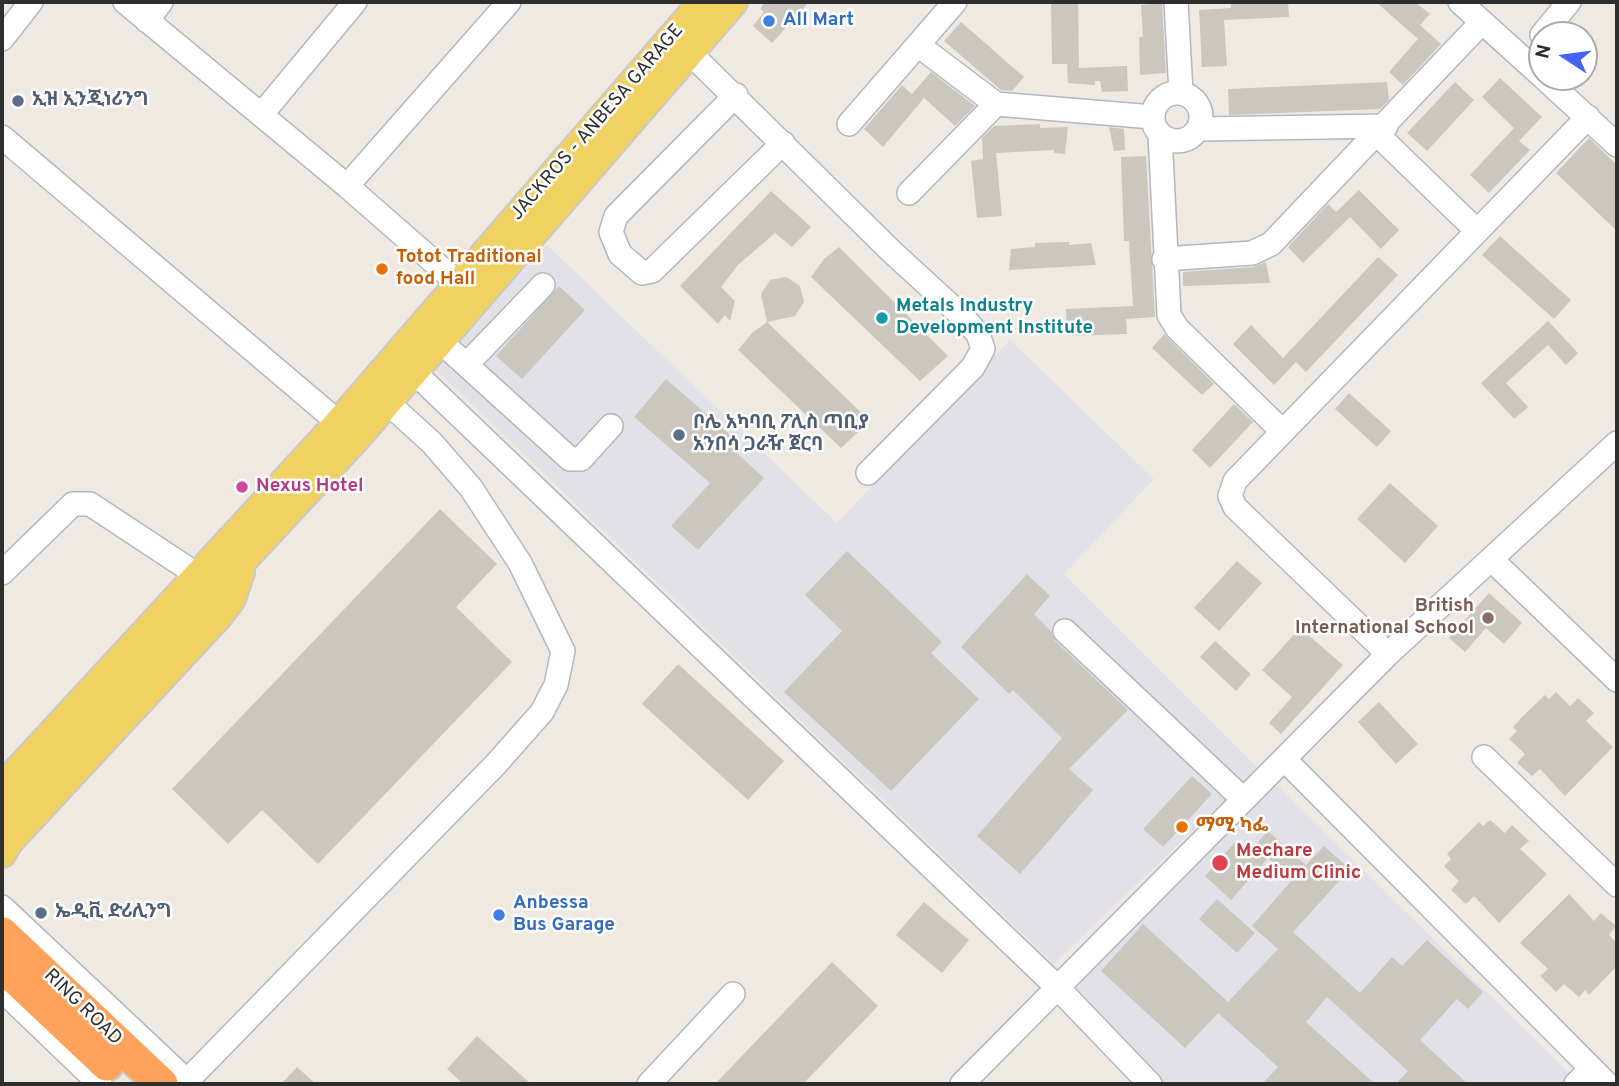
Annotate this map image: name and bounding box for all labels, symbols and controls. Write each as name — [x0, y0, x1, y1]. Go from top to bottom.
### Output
place label: All Mart — [783, 10, 854, 32]
marker: All Mart — [761, 13, 777, 29]
street label: JACKROS - ANBESA GARAGE — [507, 20, 689, 226]
north arrow — [1528, 21, 1598, 91]
text: N — [1531, 42, 1558, 61]
place label: ኢዝ ኢንጂነሪንግ — [32, 90, 148, 112]
marker: ኢዝ ኢንጂነሪንግ — [10, 93, 26, 109]
place label: Totot Traditional food Hall — [396, 247, 542, 291]
marker: Totot Traditional food Hall — [374, 261, 390, 277]
place label: Metals Industry Development Institute — [896, 296, 1093, 340]
marker: Metals Industry Development Institute — [874, 310, 890, 326]
place label: ቦሌ አካባቢ ፖሊስ ጣቢያ አንበሳ ጋራዥ ጀርባ — [693, 413, 869, 457]
marker: ቦሌ አካባቢ ፖሊስ ጣቢያ አንበሳ ጋራዥ ጀርባ — [671, 427, 687, 443]
place label: Nexus Hotel — [256, 476, 364, 498]
marker: Nexus Hotel — [234, 479, 250, 495]
place label: British International School — [1295, 596, 1474, 640]
marker: British International School — [1480, 610, 1496, 626]
place label: ማሚ ካፌ — [1196, 816, 1269, 838]
marker: ማሚ ካፌ — [1174, 819, 1190, 835]
place label: Mechare Medium Clinic — [1236, 841, 1361, 885]
marker: Mechare Medium Clinic — [1210, 853, 1230, 873]
place label: Anbessa Bus Garage — [513, 893, 615, 937]
place label: ኤዲቪ ድሪሊንግ — [55, 902, 172, 924]
marker: ኤዲቪ ድሪሊንግ — [33, 905, 49, 921]
marker: Anbessa Bus Garage — [491, 907, 507, 923]
street label: RING ROAD — [38, 965, 126, 1051]

